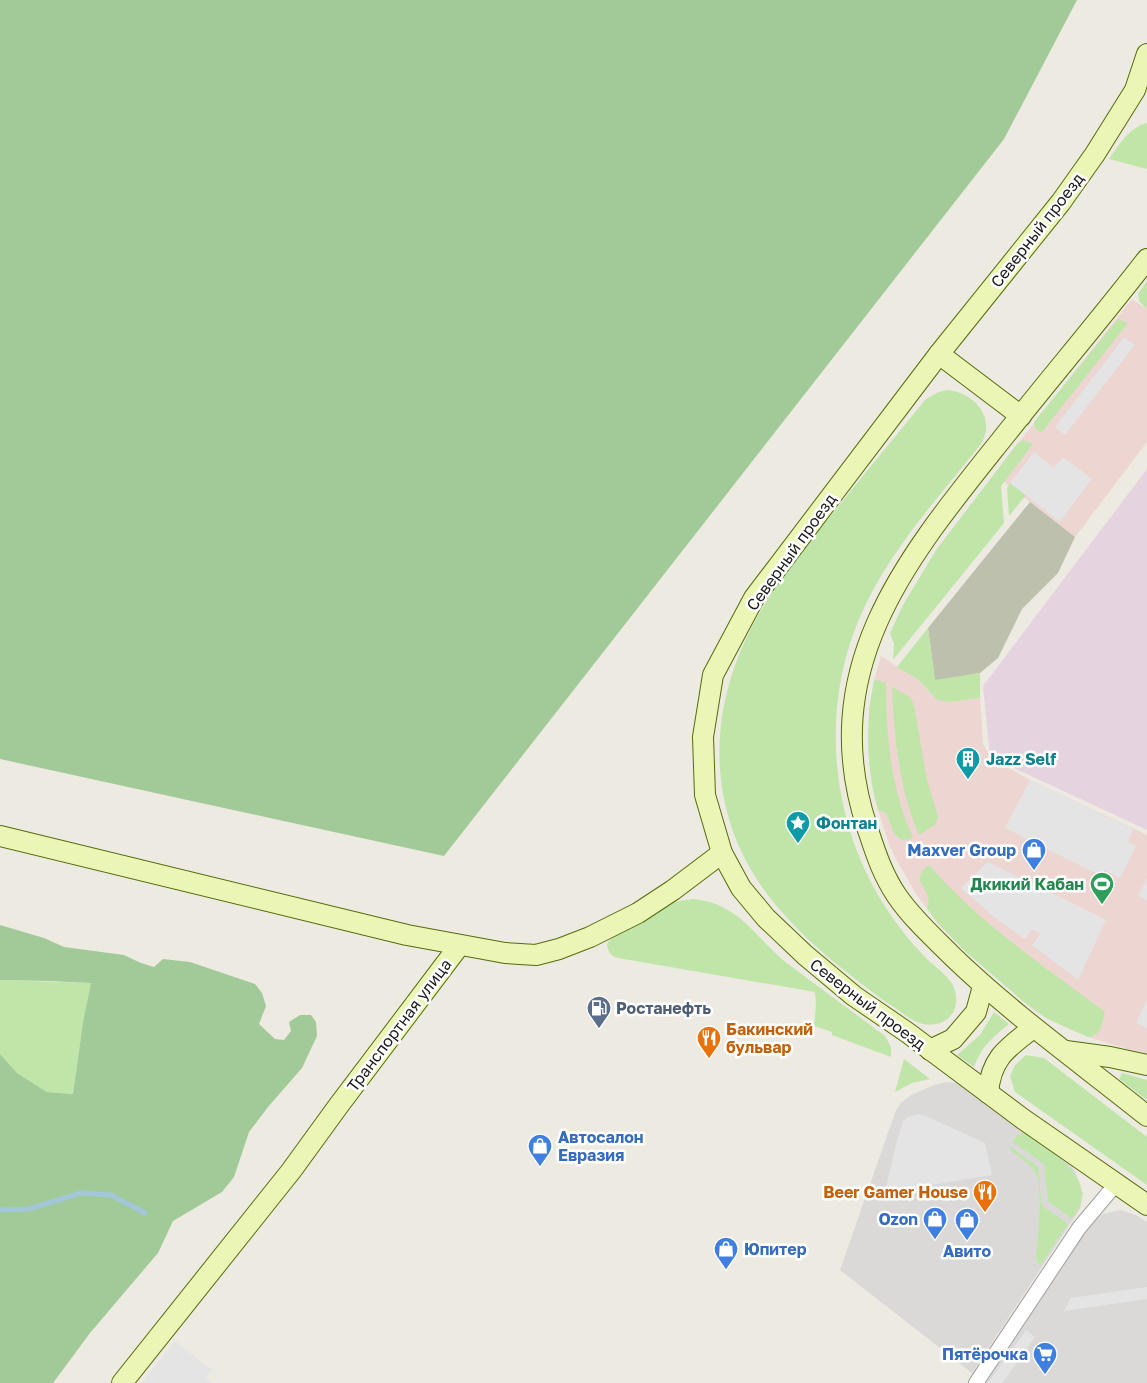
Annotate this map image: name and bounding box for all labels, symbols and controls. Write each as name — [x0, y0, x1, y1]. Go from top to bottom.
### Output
street label: Северный проезд — [986, 168, 1088, 291]
street label: Северный проезд — [742, 489, 840, 614]
building icon: Jazz Self — [955, 746, 981, 780]
place label: Jazz Self — [986, 749, 1056, 769]
place icon: Фонтан — [785, 810, 811, 844]
place label: Фонтан — [816, 813, 877, 833]
shop icon: Maxver Group — [1021, 837, 1047, 871]
place label: Maxver Group — [907, 840, 1016, 860]
sports icon: Дкикий Кабан — [1089, 871, 1115, 905]
place label: Дкикий Кабан — [971, 874, 1084, 894]
street label: Северный проезд — [806, 954, 930, 1054]
street label: Транспортная улица — [342, 955, 456, 1095]
fuel station icon: Ростанефть — [586, 995, 612, 1029]
place label: Ростанефть — [616, 998, 711, 1018]
place label: Бакинский бульвар — [726, 1019, 813, 1057]
restaurant icon: Бакинский бульвар — [696, 1025, 722, 1059]
place label: Автосалон Евразия — [558, 1127, 644, 1165]
shop icon: Автосалон Евразия — [527, 1133, 553, 1167]
restaurant icon: Beer Gamer House — [972, 1179, 998, 1213]
place label: Beer Gamer House — [823, 1182, 968, 1202]
shop icon: Ozon — [922, 1206, 948, 1240]
shop icon: Авито — [954, 1207, 980, 1241]
place label: Ozon — [878, 1209, 918, 1229]
shop icon: Юпитер — [713, 1236, 739, 1270]
place label: Юпитер — [744, 1239, 807, 1259]
place label: Авито — [943, 1241, 991, 1261]
supermarket icon: Пятёрочка — [1032, 1341, 1058, 1375]
place label: Пятёрочка — [942, 1344, 1028, 1364]

